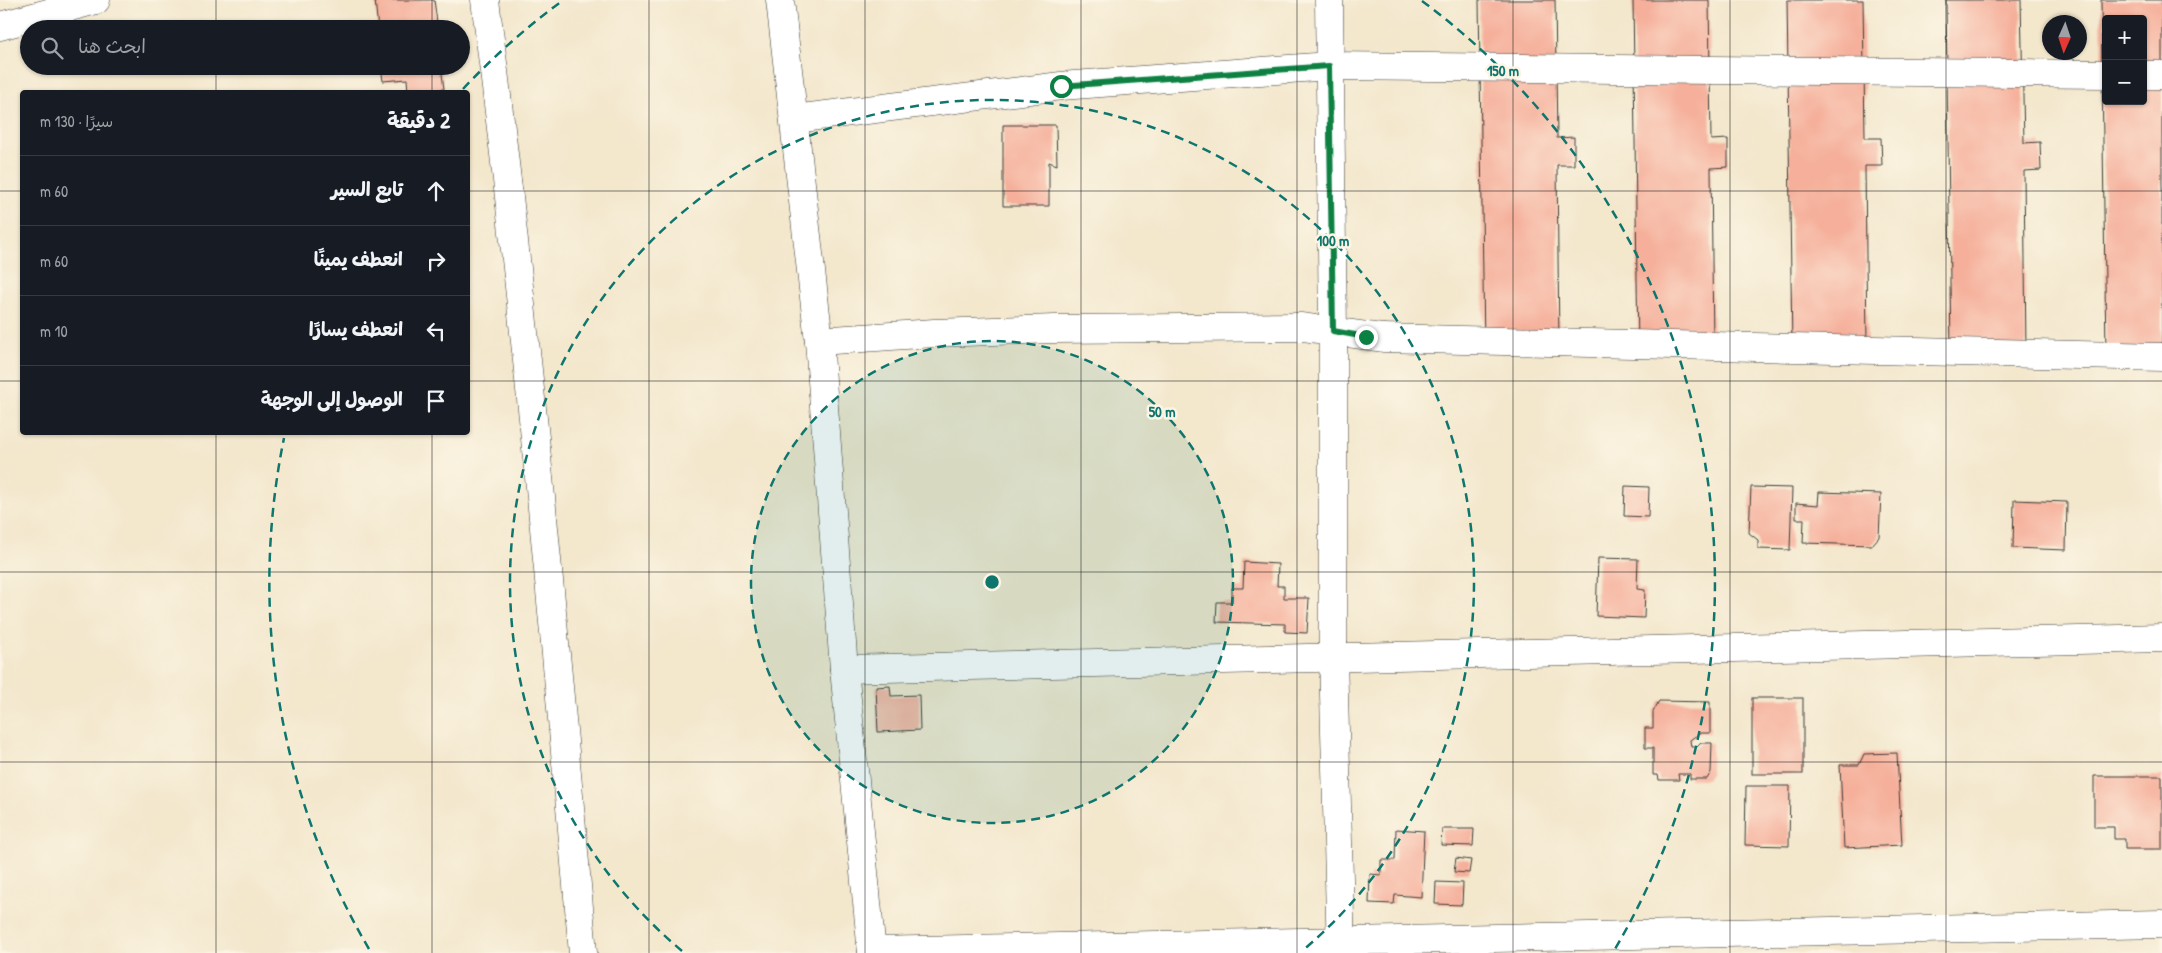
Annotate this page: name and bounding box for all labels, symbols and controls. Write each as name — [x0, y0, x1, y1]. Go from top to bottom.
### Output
north arrow — [2042, 15, 2087, 60]
map controls — [2102, 15, 2147, 105]
button: + — [2102, 15, 2147, 60]
search box — [20, 20, 470, 75]
text: ابحث هنا — [78, 33, 146, 59]
icon: search — [38, 34, 66, 62]
text: 150 m — [1487, 60, 1519, 81]
button: − — [2102, 60, 2147, 105]
route start — [1050, 75, 1073, 98]
text: 2 دقيقة — [387, 106, 450, 135]
text: سيرًا · 130 m — [40, 110, 113, 132]
text: تابع السير — [331, 176, 403, 202]
icon: ahead — [422, 177, 450, 205]
text: 60 m — [40, 180, 68, 202]
text: 100 m — [1317, 230, 1349, 251]
text: انعطف يمينًا — [314, 246, 403, 272]
icon: right — [422, 247, 450, 275]
text: 60 m — [40, 250, 68, 272]
text: انعطف يسارًا — [309, 316, 403, 342]
icon: left — [422, 317, 450, 345]
text: 10 m — [40, 320, 68, 342]
route end — [1355, 326, 1378, 349]
text: الوصول إلى الوجهة — [261, 386, 403, 412]
icon: arrive — [422, 387, 450, 415]
text: 50 m — [1149, 401, 1175, 422]
centre of rings — [983, 573, 1001, 591]

